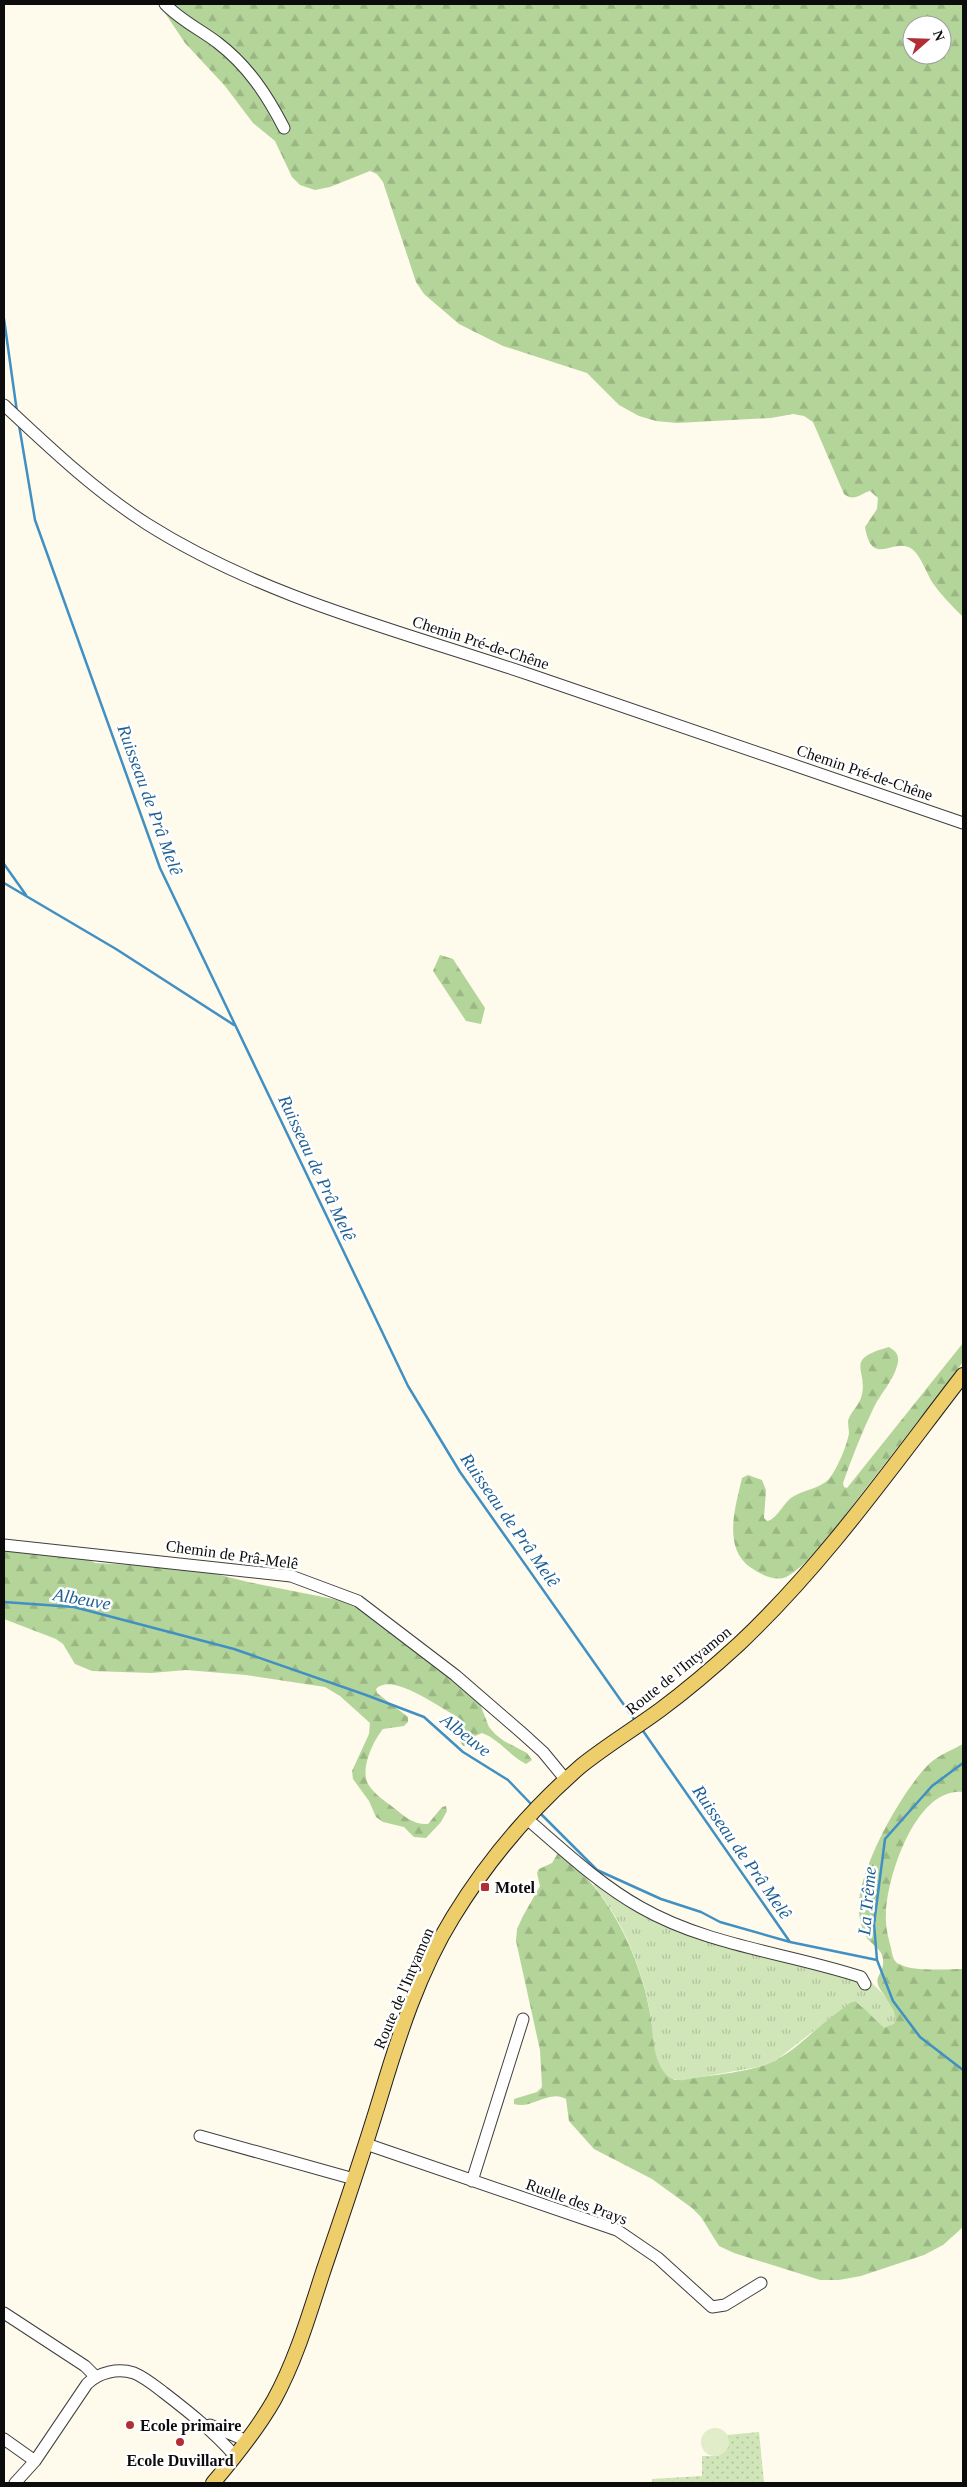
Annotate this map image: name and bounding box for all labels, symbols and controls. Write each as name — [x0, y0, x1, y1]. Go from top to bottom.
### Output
north arrow — [902, 15, 952, 65]
text: N — [930, 28, 948, 43]
street label: Chemin Pré-de-Chêne — [410, 612, 551, 673]
water label: Ruisseau de Prâ Melê — [113, 721, 186, 878]
street label: Chemin Pré-de-Chêne — [795, 741, 935, 804]
water label: Ruisseau de Prâ Melê — [274, 1091, 360, 1244]
water label: Ruisseau de Prâ Melê — [456, 1449, 564, 1591]
street label: Chemin de Prâ-Melê — [165, 1537, 299, 1572]
water label: Albeuve — [51, 1584, 112, 1614]
street label: Route de l'Intyamon — [622, 1623, 735, 1719]
water label: Albeuve — [436, 1709, 495, 1761]
water label: Ruisseau de Prâ Melê — [688, 1781, 796, 1923]
water label: La Trême — [854, 1866, 880, 1937]
place label: Motel — [495, 1879, 536, 1896]
marker: Motel — [479, 1881, 491, 1893]
street label: Route de l'Intyamon — [370, 1925, 438, 2052]
street label: Ruelle des Prays — [523, 2175, 630, 2229]
place label: Ecole primaire — [140, 2417, 241, 2435]
marker: Ecole primaire — [124, 2419, 136, 2431]
marker: Ecole Duvillard — [174, 2436, 186, 2448]
place label: Ecole Duvillard — [126, 2452, 234, 2469]

